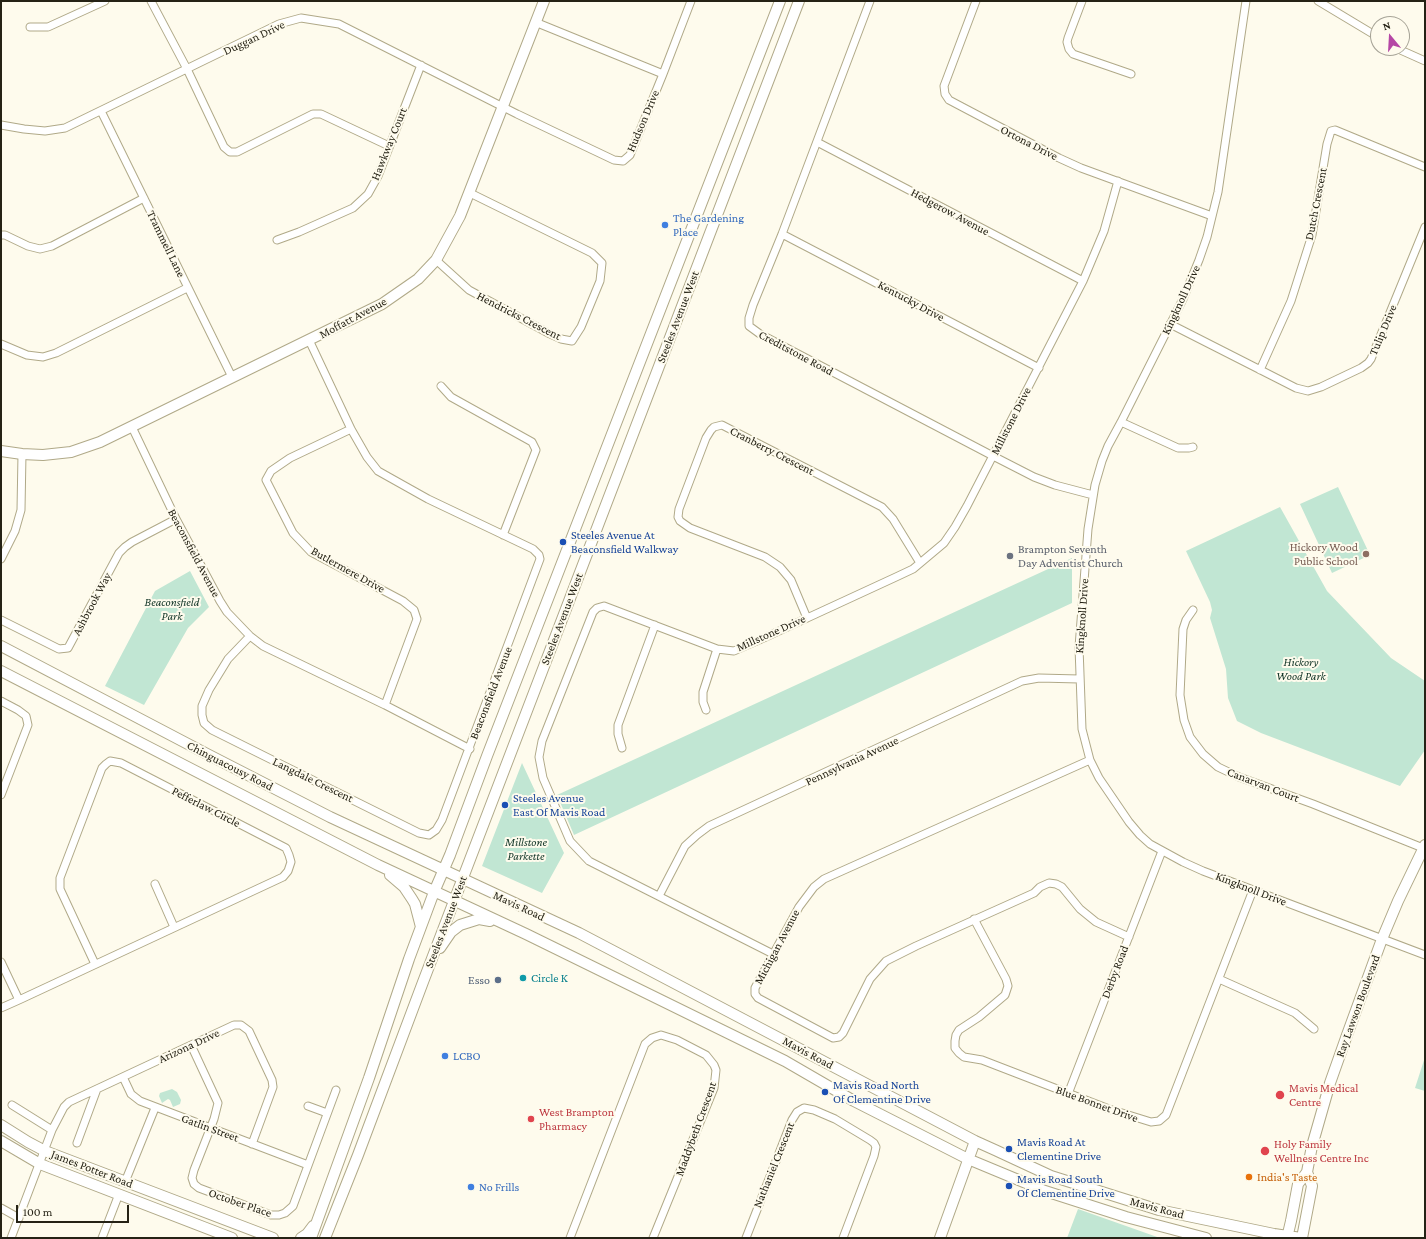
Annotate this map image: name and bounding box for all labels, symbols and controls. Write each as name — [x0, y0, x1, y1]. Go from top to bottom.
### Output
north arrow — [1370, 16, 1410, 56]
street label: Duggan Drive — [221, 17, 287, 59]
text: N — [1381, 19, 1392, 32]
street label: Hudson Drive — [623, 88, 663, 154]
street label: Hawkway Court — [368, 105, 410, 183]
street label: Ortona Drive — [998, 122, 1060, 164]
street label: Dutch Crescent — [1302, 167, 1330, 241]
street label: Hedgerow Avenue — [908, 185, 992, 239]
street label: Trammell Lane — [144, 208, 188, 280]
place label: The Gardening Place — [673, 211, 744, 239]
marker: The Gardening Place — [660, 220, 670, 230]
street label: Kingknoll Drive — [1159, 263, 1203, 337]
street label: Steeles Avenue West — [654, 269, 702, 365]
street label: Kentucky Drive — [875, 277, 947, 325]
street label: Hendricks Crescent — [474, 289, 564, 343]
street label: Moffatt Avenue — [317, 294, 389, 342]
street label: Tulip Drive — [1366, 302, 1400, 358]
street label: Creditstone Road — [756, 327, 836, 379]
street label: Millstone Drive — [988, 385, 1034, 457]
street label: Cranberry Crescent — [727, 424, 817, 478]
street label: Beaconsfield Avenue — [165, 506, 223, 600]
place label: Steeles Avenue At Beaconsfield Walkway — [571, 528, 678, 556]
marker: Steeles Avenue At Beaconsfield Walkway — [558, 537, 568, 547]
place label: Hickory Wood Public School — [1290, 540, 1358, 568]
place label: Brampton Seventh Day Adventist Church — [1018, 542, 1123, 570]
street label: Butlermere Drive — [309, 544, 387, 596]
marker: Hickory Wood Public School — [1361, 549, 1371, 559]
marker: Brampton Seventh Day Adventist Church — [1005, 551, 1015, 561]
street label: Ashbrook Way — [69, 570, 115, 638]
street label: Steeles Avenue West — [538, 571, 586, 667]
street label: Kingknoll Drive — [1072, 578, 1092, 654]
park label: Beaconsfield Park — [145, 595, 199, 623]
street label: Millstone Drive — [734, 611, 808, 655]
street label: Beaconsfield Avenue — [467, 645, 515, 741]
park label: Hickory Wood Park — [1276, 655, 1326, 683]
street label: Pennsylvania Avenue — [803, 733, 901, 789]
street label: Chinguacousy Road — [184, 738, 276, 794]
street label: Langdale Crescent — [270, 754, 356, 806]
street label: Canarvan Court — [1225, 765, 1301, 805]
street label: Pefferlaw Circle — [169, 784, 243, 830]
place label: Steeles Avenue East Of Mavis Road — [513, 791, 605, 819]
marker: Steeles Avenue East Of Mavis Road — [500, 800, 510, 810]
park label: Millstone Parkette — [505, 835, 547, 863]
street label: Kingknoll Drive — [1213, 869, 1289, 909]
street label: Steeles Avenue West — [422, 874, 470, 970]
street label: Mavis Road — [491, 888, 547, 924]
street label: Michigan Avenue — [751, 907, 803, 987]
street label: Derby Road — [1098, 943, 1132, 1001]
street label: Ray Lawson Boulevard — [1333, 953, 1383, 1059]
place label: Circle K — [531, 971, 568, 985]
place label: Esso — [468, 973, 490, 987]
marker: Circle K — [518, 973, 528, 983]
marker: Esso — [493, 975, 503, 985]
street label: Arizona Drive — [156, 1026, 222, 1066]
street label: Mavis Road — [780, 1034, 836, 1072]
place label: LCBO — [453, 1049, 481, 1063]
marker: LCBO — [440, 1051, 450, 1061]
place label: Mavis Road North Of Clementine Drive — [833, 1078, 931, 1106]
street label: Maddybeth Crescent — [672, 1080, 720, 1178]
place label: Mavis Medical Centre — [1289, 1081, 1358, 1109]
street label: Blue Bonnet Drive — [1054, 1082, 1140, 1126]
marker: Mavis Road North Of Clementine Drive — [820, 1087, 830, 1097]
marker: Mavis Medical Centre — [1274, 1089, 1286, 1101]
place label: West Brampton Pharmacy — [539, 1105, 614, 1133]
street label: Gatlin Street — [179, 1111, 241, 1145]
marker: West Brampton Pharmacy — [526, 1114, 536, 1124]
street label: Nathaniel Crescent — [750, 1120, 798, 1210]
place label: Mavis Road At Clementine Drive — [1017, 1135, 1101, 1163]
place label: Holy Family Wellness Centre Inc — [1274, 1137, 1369, 1165]
marker: Mavis Road At Clementine Drive — [1004, 1144, 1014, 1154]
marker: Holy Family Wellness Centre Inc — [1259, 1145, 1271, 1157]
street label: James Potter Road — [49, 1147, 135, 1191]
place label: India's Taste — [1257, 1170, 1317, 1184]
place label: Mavis Road South Of Clementine Drive — [1017, 1172, 1115, 1200]
marker: India's Taste — [1244, 1172, 1254, 1182]
place label: No Frills — [479, 1180, 519, 1194]
marker: Mavis Road South Of Clementine Drive — [1004, 1181, 1014, 1191]
marker: No Frills — [466, 1182, 476, 1192]
street label: October Place — [207, 1185, 273, 1221]
street label: Mavis Road — [1128, 1194, 1186, 1222]
scale bar — [18, 1197, 131, 1223]
text: 100 m — [23, 1205, 52, 1219]

